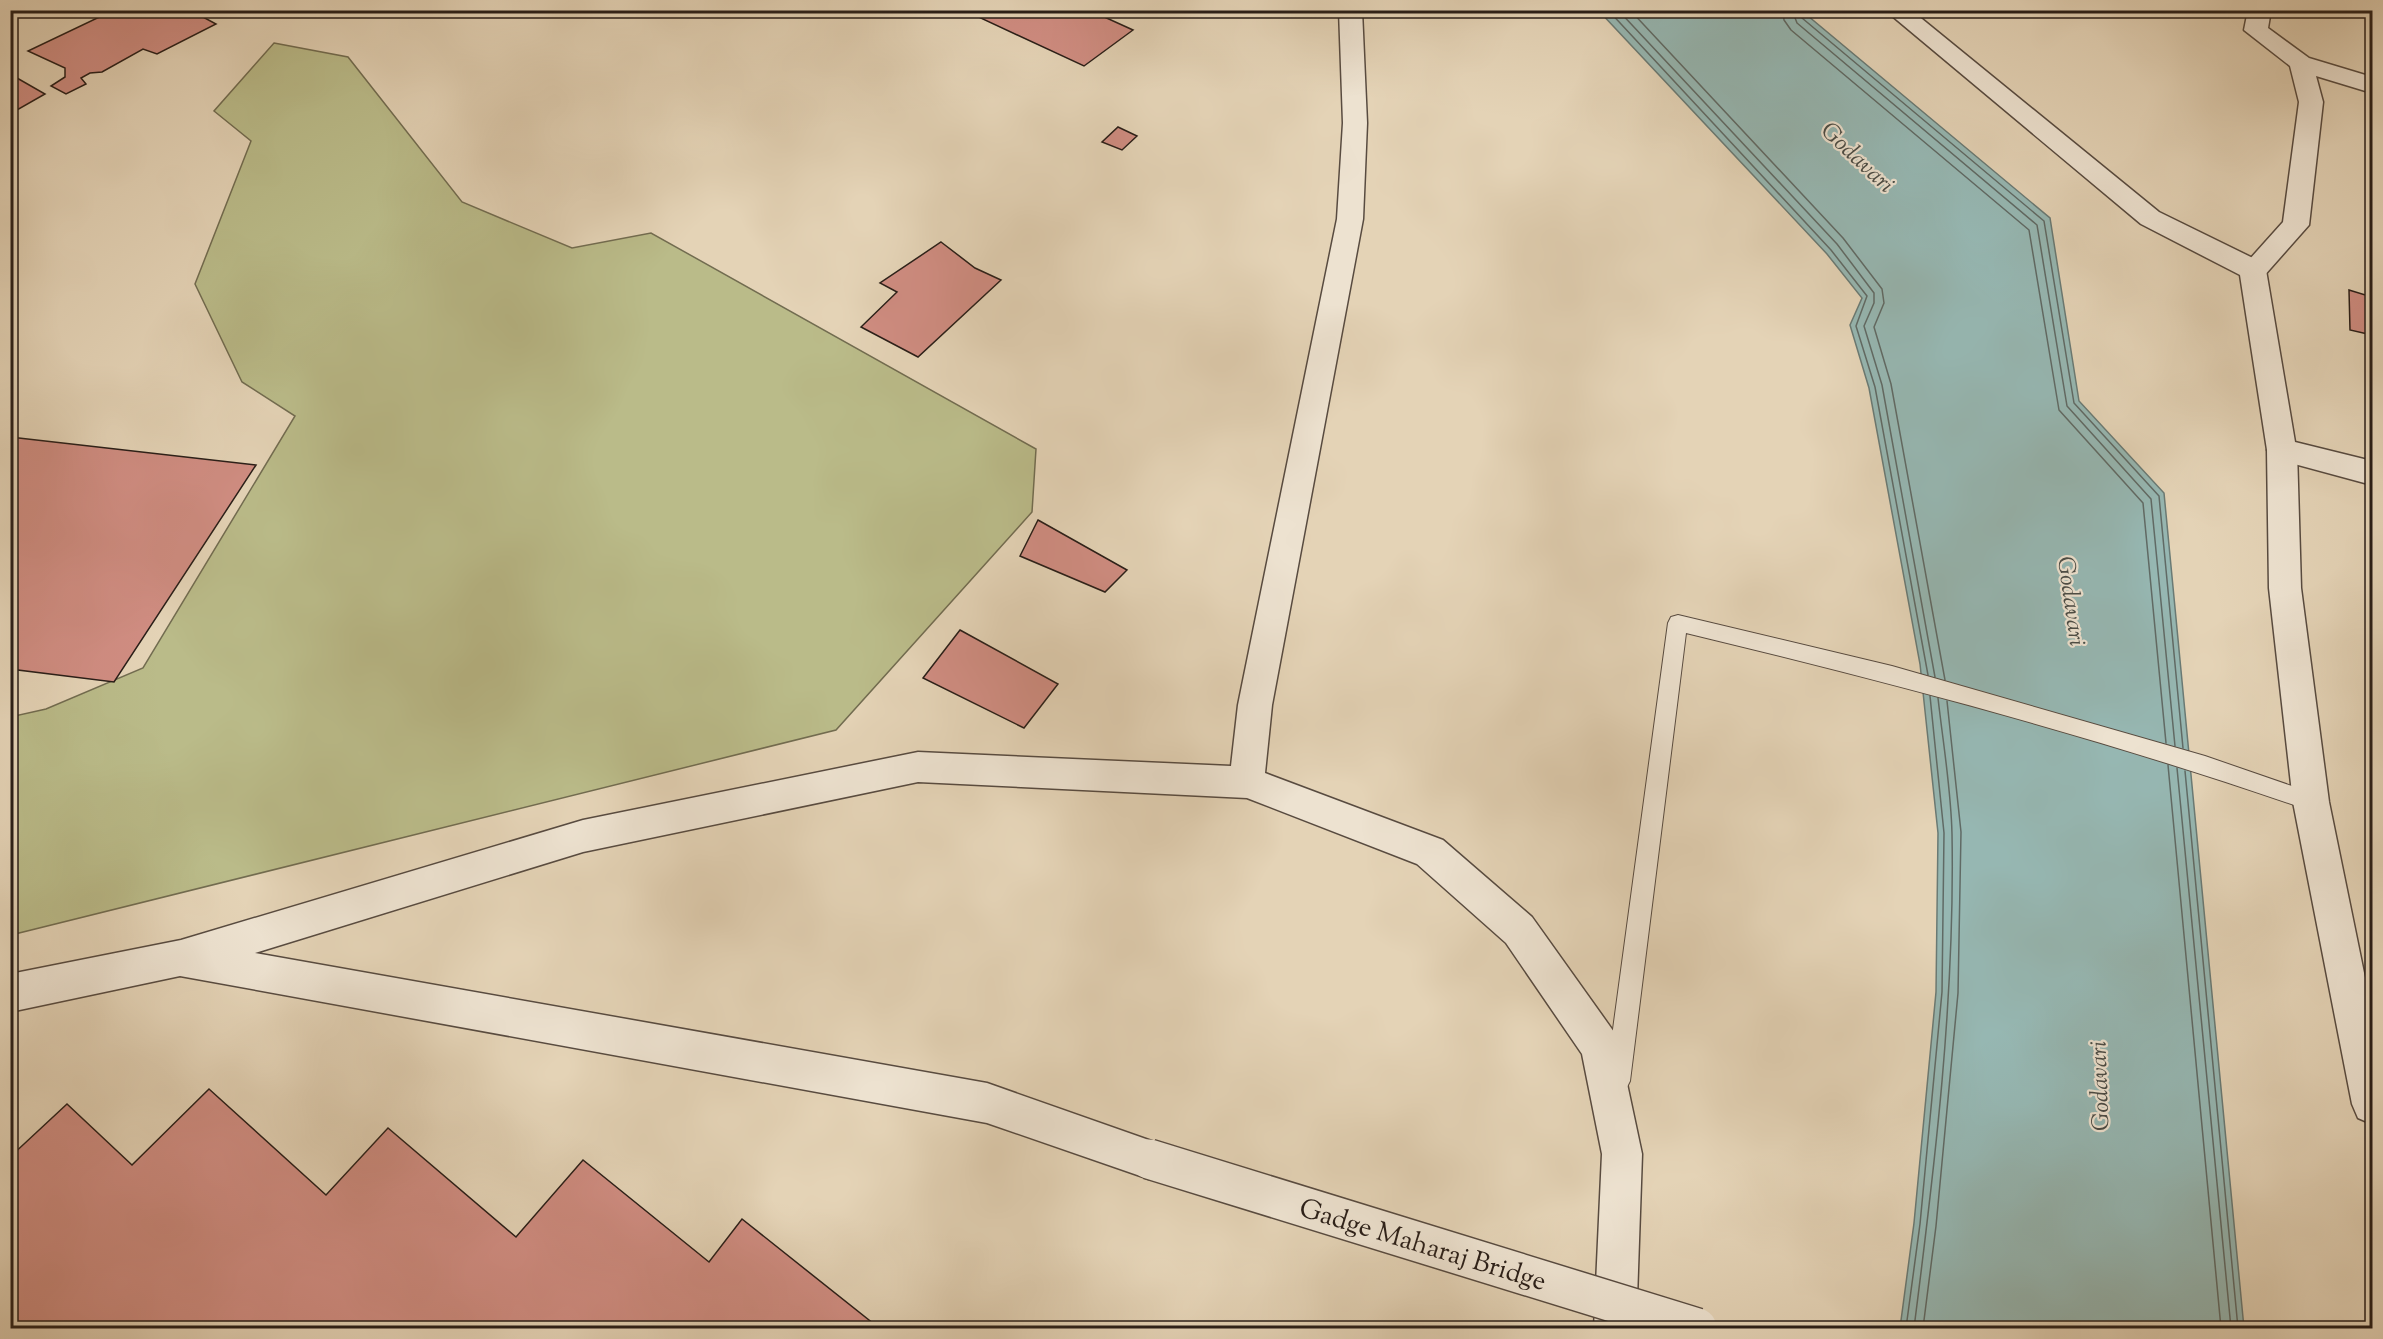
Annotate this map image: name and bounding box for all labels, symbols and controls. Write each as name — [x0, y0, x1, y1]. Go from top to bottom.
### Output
water label: Godavari — [1812, 115, 1901, 202]
water label: Godavari — [2047, 554, 2093, 648]
water label: Godavari — [2082, 1040, 2120, 1132]
street label: Gadge Maharaj Bridge — [1294, 1190, 1551, 1303]

